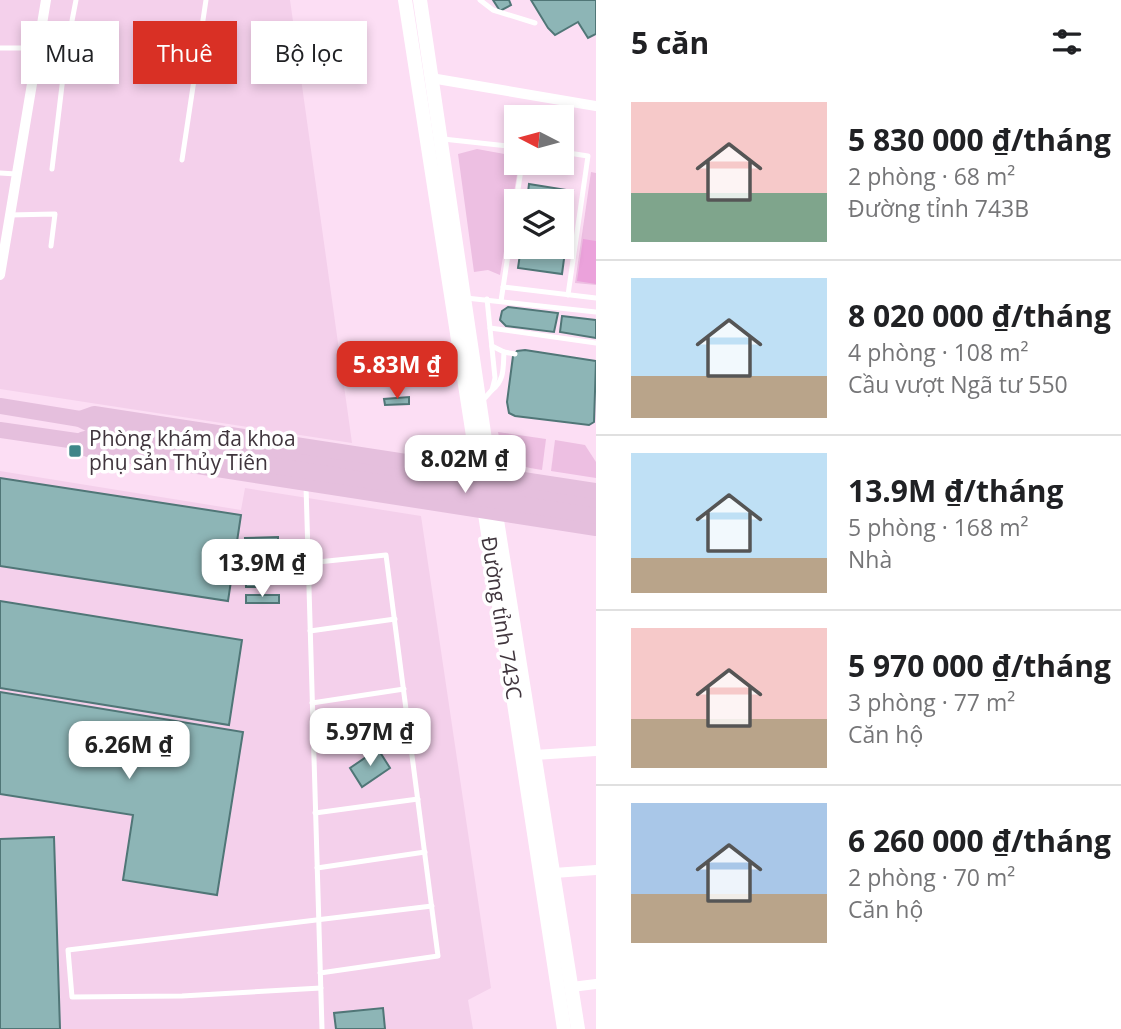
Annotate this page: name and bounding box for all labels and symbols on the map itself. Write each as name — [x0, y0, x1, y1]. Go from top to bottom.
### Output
north arrow — [504, 105, 574, 175]
pin: 5.83M ₫ — [332, 342, 462, 401]
place label: Phòng khám đa khoa phụ sản Thủy Tiên — [89, 424, 296, 476]
pin: 8.02M ₫ — [400, 435, 530, 495]
marker: Phòng khám đa khoa phụ sản Thủy Tiên — [67, 443, 83, 459]
street label: Đường tỉnh 743C — [475, 534, 529, 702]
pin: 13.9M ₫ — [197, 540, 327, 599]
pin: 5.97M ₫ — [305, 708, 435, 768]
pin: 6.26M ₫ — [64, 722, 194, 781]

